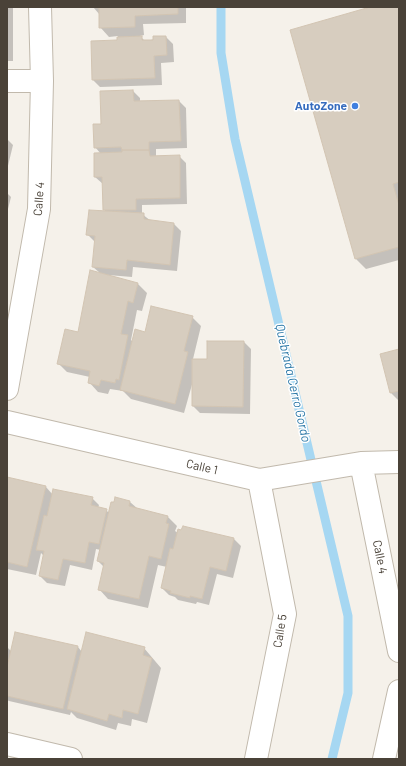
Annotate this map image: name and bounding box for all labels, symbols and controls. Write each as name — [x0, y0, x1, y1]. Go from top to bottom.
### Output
place label: AutoZone — [295, 99, 347, 113]
marker: AutoZone — [350, 101, 360, 111]
street label: Calle 4 — [31, 181, 47, 217]
water label: Quebrada Cerro Gordo — [272, 322, 314, 444]
street label: Calle 1 — [185, 456, 219, 478]
street label: Calle 4 — [370, 539, 390, 575]
street label: Calle 5 — [270, 613, 290, 649]

